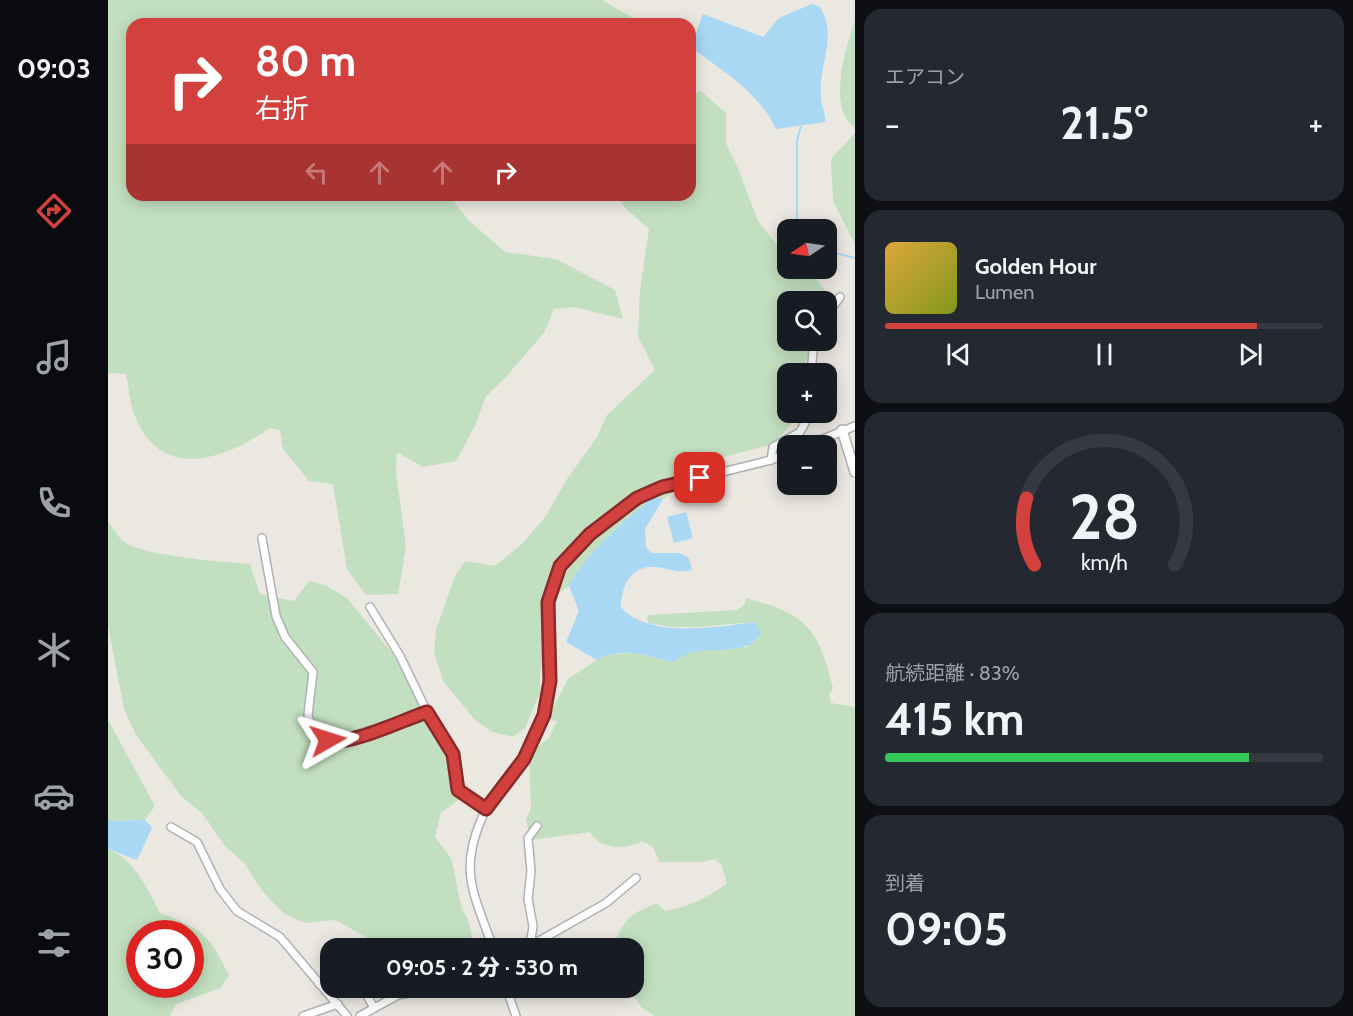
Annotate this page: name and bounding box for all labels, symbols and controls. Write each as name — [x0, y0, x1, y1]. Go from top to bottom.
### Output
text: 80 m — [255, 35, 356, 87]
icon: right — [156, 42, 234, 120]
text: 09:03 — [17, 52, 91, 85]
text: エアコン — [885, 65, 965, 89]
text: 右折 — [255, 92, 309, 125]
text: 21.5° — [1060, 96, 1148, 150]
text: − — [885, 104, 900, 144]
text: + — [1308, 104, 1323, 144]
icon: left — [300, 156, 333, 189]
icon: ahead — [363, 156, 396, 189]
icon: ahead — [426, 156, 459, 189]
icon: right — [489, 156, 522, 189]
icon: directions — [33, 190, 75, 232]
north arrow — [777, 219, 837, 279]
map controls — [777, 219, 837, 495]
text: Golden Hour — [975, 253, 1096, 280]
text: Lumen — [975, 280, 1034, 304]
button: search — [777, 291, 837, 351]
icon: music — [33, 336, 75, 378]
icon: previous — [942, 338, 975, 371]
icon: pause — [1088, 338, 1121, 371]
icon: next — [1234, 338, 1267, 371]
button: + — [777, 363, 837, 423]
button: − — [777, 435, 837, 495]
pin — [674, 452, 725, 503]
icon: arrive — [683, 461, 716, 494]
text: 28 — [1069, 479, 1139, 555]
icon: phone — [33, 482, 75, 524]
text: km/h — [1081, 549, 1127, 575]
icon: climate — [33, 629, 75, 671]
text: 航続距離 · 83% — [885, 661, 1020, 685]
text: 415 km — [885, 692, 1024, 746]
position arrow — [296, 708, 360, 772]
icon: car — [33, 775, 75, 817]
text: 到着 — [885, 871, 925, 895]
text: 09:05 — [885, 902, 1008, 956]
speed limit sign: 30 — [126, 920, 204, 998]
icon: filters — [33, 922, 75, 964]
text: 09:05 · 2 分 · 530 m — [386, 954, 578, 981]

